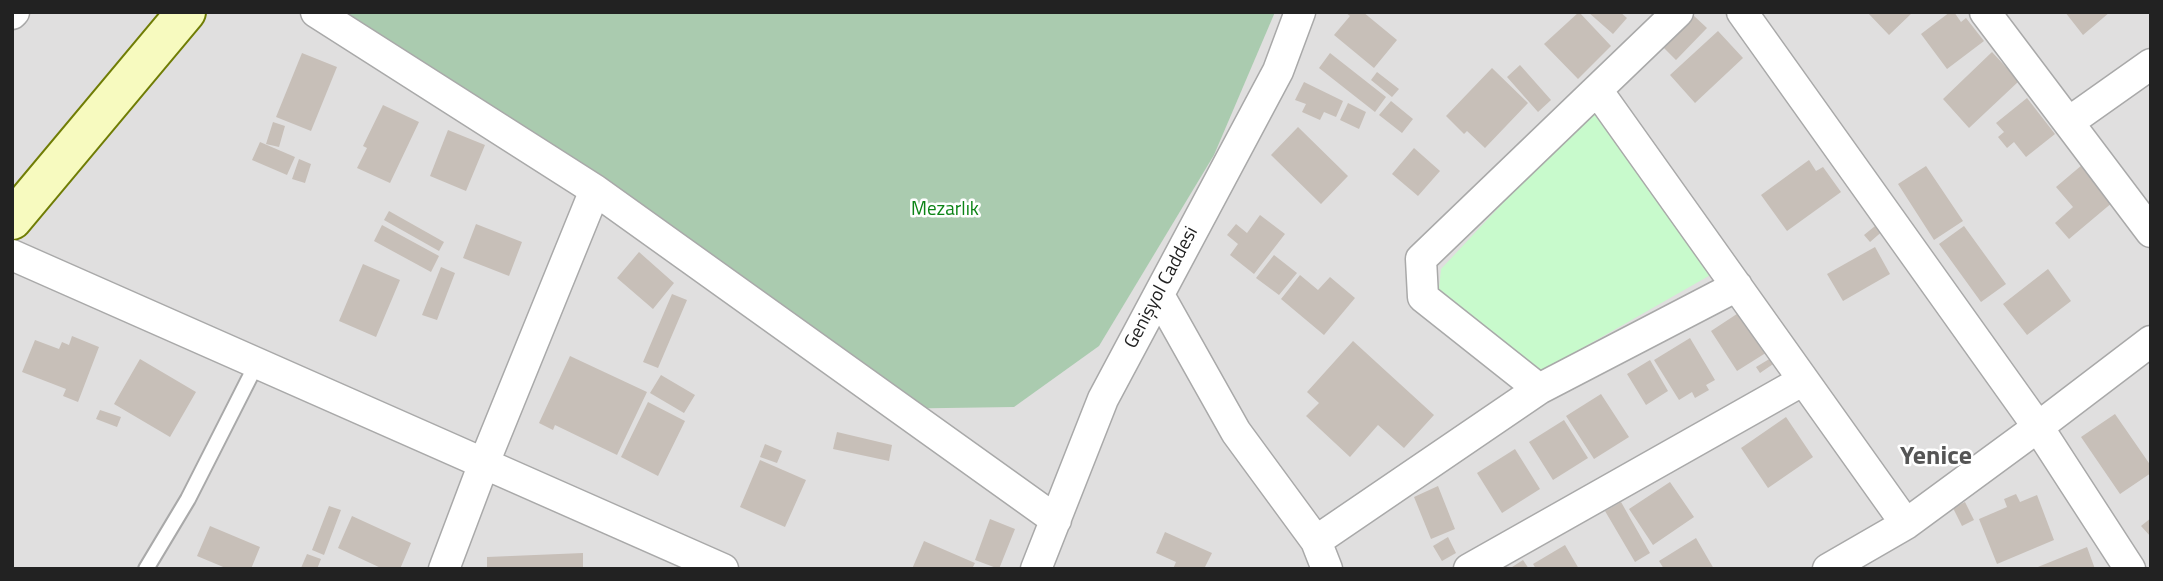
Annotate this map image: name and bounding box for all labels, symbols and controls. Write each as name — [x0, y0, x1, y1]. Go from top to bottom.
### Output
park label: Mezarlık — [911, 199, 979, 221]
street label: Genişyol Caddesi — [1120, 223, 1204, 353]
district label: Yenice — [1900, 442, 1972, 474]

